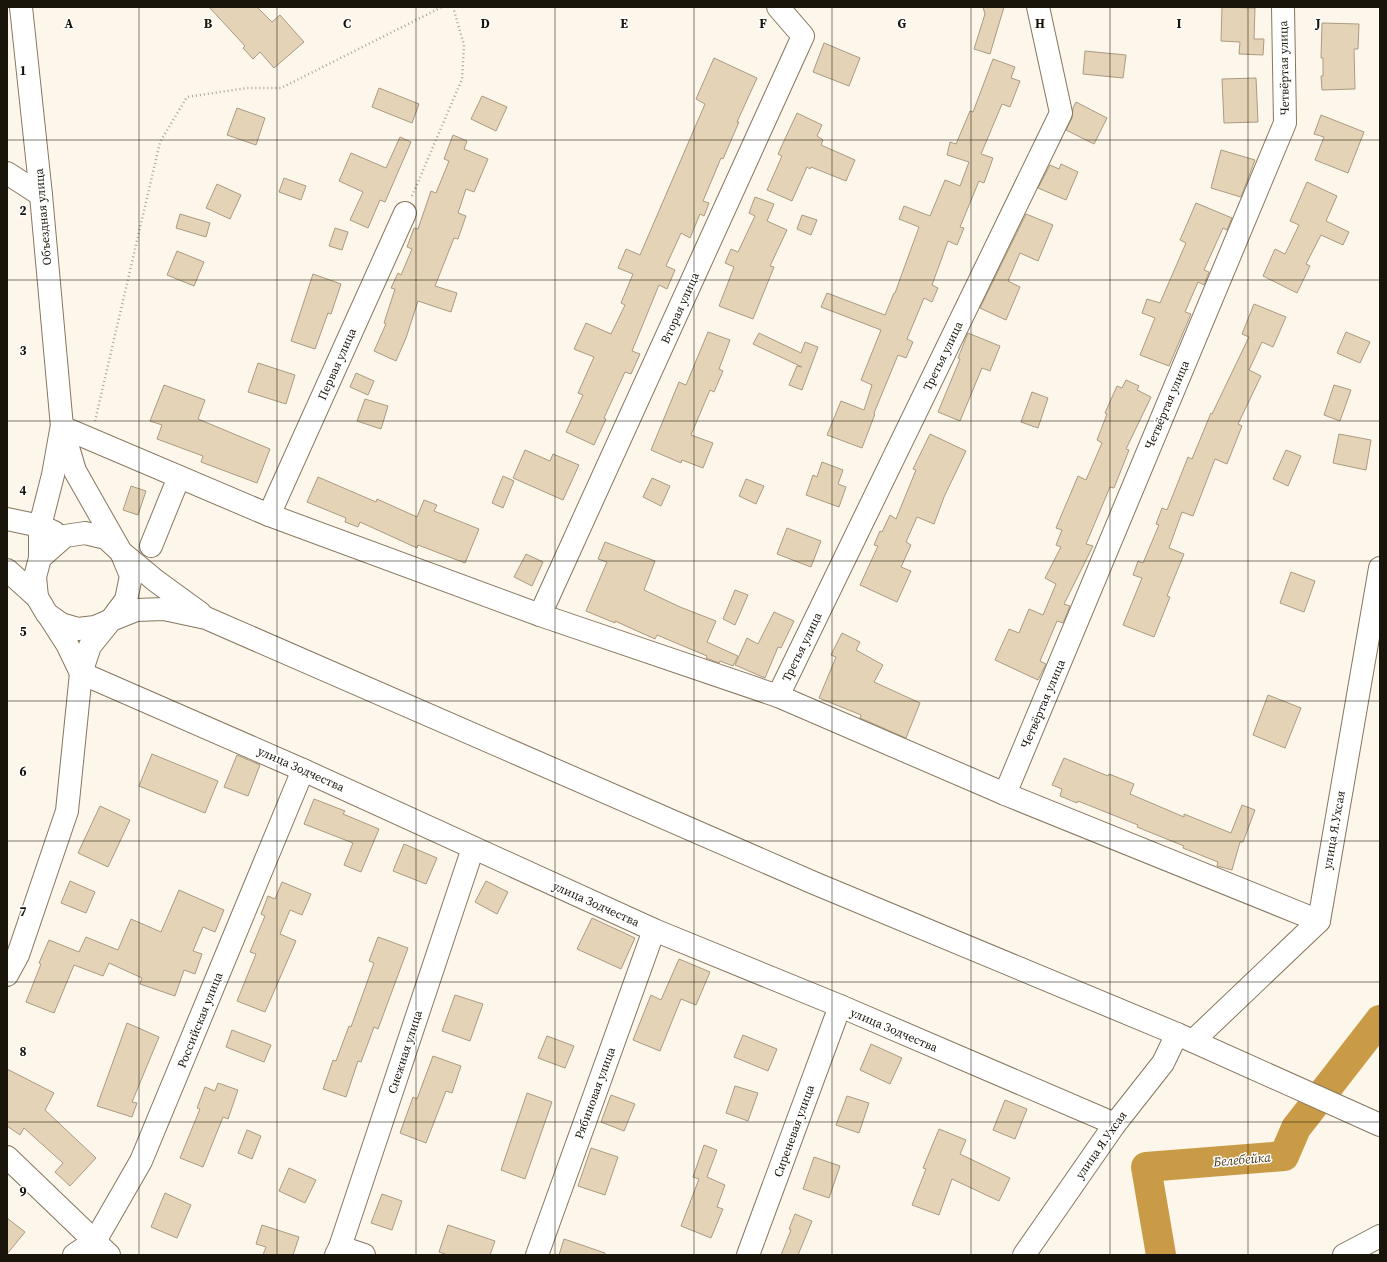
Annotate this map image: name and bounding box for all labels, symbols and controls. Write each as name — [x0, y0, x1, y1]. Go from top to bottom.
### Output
text: A — [65, 15, 74, 32]
text: B — [204, 15, 213, 32]
text: C — [343, 15, 351, 32]
text: D — [480, 15, 490, 32]
text: E — [620, 15, 628, 32]
text: F — [759, 15, 767, 32]
text: G — [898, 15, 907, 32]
text: H — [1035, 15, 1045, 32]
text: I — [1176, 15, 1182, 32]
text: J — [1314, 15, 1321, 32]
street label: Четвёртая улица — [1275, 19, 1293, 116]
text: 1 — [19, 62, 27, 79]
street label: Объездная улица — [31, 167, 55, 266]
text: 2 — [19, 202, 27, 219]
street label: Вторая улица — [657, 269, 703, 346]
street label: Третья улица — [919, 318, 967, 393]
street label: Первая улица — [314, 325, 360, 403]
text: 3 — [19, 342, 27, 359]
street label: Четвёртая улица — [1141, 357, 1193, 452]
text: 4 — [19, 482, 27, 499]
street label: Третья улица — [778, 609, 826, 684]
text: 5 — [19, 623, 27, 640]
street label: Четвёртая улица — [1017, 656, 1069, 751]
street label: улица Зодчества — [255, 743, 348, 796]
text: 6 — [19, 763, 27, 780]
street label: улица Я.Ухсая — [1319, 789, 1349, 871]
street label: улица Зодчества — [550, 878, 643, 931]
text: 7 — [19, 903, 27, 920]
street label: Российская улица — [174, 969, 227, 1070]
street label: улица Зодчества — [848, 1004, 941, 1056]
street label: Снежная улица — [384, 1007, 426, 1096]
text: 8 — [19, 1043, 27, 1060]
street label: Рябиновая улица — [571, 1044, 619, 1141]
street label: Сиреневая улица — [770, 1082, 818, 1179]
street label: улица Я.Ухсая — [1072, 1108, 1130, 1182]
water label: Белебейка — [1212, 1148, 1272, 1171]
text: 9 — [19, 1183, 27, 1200]

